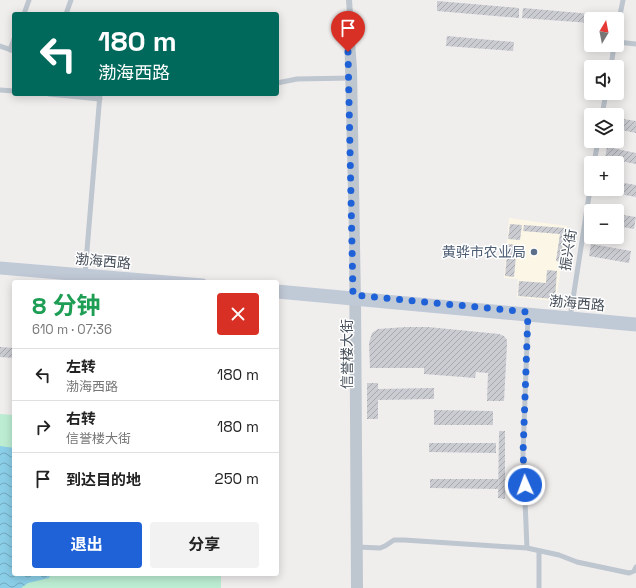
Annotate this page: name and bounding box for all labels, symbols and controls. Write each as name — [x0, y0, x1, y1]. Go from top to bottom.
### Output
pin — [331, 11, 365, 52]
north arrow — [584, 12, 624, 52]
map controls — [584, 12, 624, 244]
icon: arrive — [337, 17, 359, 39]
text: 180 m — [98, 23, 177, 59]
icon: left — [32, 28, 84, 80]
button: sound — [584, 60, 624, 100]
text: 渤海西路 — [98, 61, 170, 84]
button: layers — [584, 108, 624, 148]
button: + — [584, 156, 624, 196]
button: − — [584, 204, 624, 244]
street label: 振兴街 — [556, 228, 580, 272]
place label: 黄骅市农业局 — [442, 243, 526, 261]
marker: 黄骅市农业局 — [529, 247, 539, 257]
street label: 渤海西路 — [74, 250, 132, 272]
text: 8 分钟 — [32, 290, 101, 321]
street label: 渤海西路 — [548, 292, 606, 314]
button: close — [217, 293, 259, 335]
street label: 信誉楼大街 — [338, 319, 356, 389]
text: 610 m · 07:36 — [32, 321, 112, 338]
text: 左转 — [66, 357, 96, 376]
icon: left — [32, 364, 54, 386]
text: 180 m — [217, 365, 259, 384]
text: 渤海西路 — [66, 378, 118, 395]
text: 右转 — [66, 409, 96, 428]
icon: right — [32, 416, 54, 438]
text: 180 m — [217, 417, 259, 436]
text: 信誉楼大街 — [66, 430, 131, 447]
position arrow — [504, 464, 546, 506]
icon: arrive — [32, 468, 54, 490]
text: 250 m — [215, 469, 259, 488]
text: 到达目的地 — [66, 470, 141, 489]
button: 退出 — [32, 522, 142, 568]
button: 分享 — [150, 522, 259, 568]

